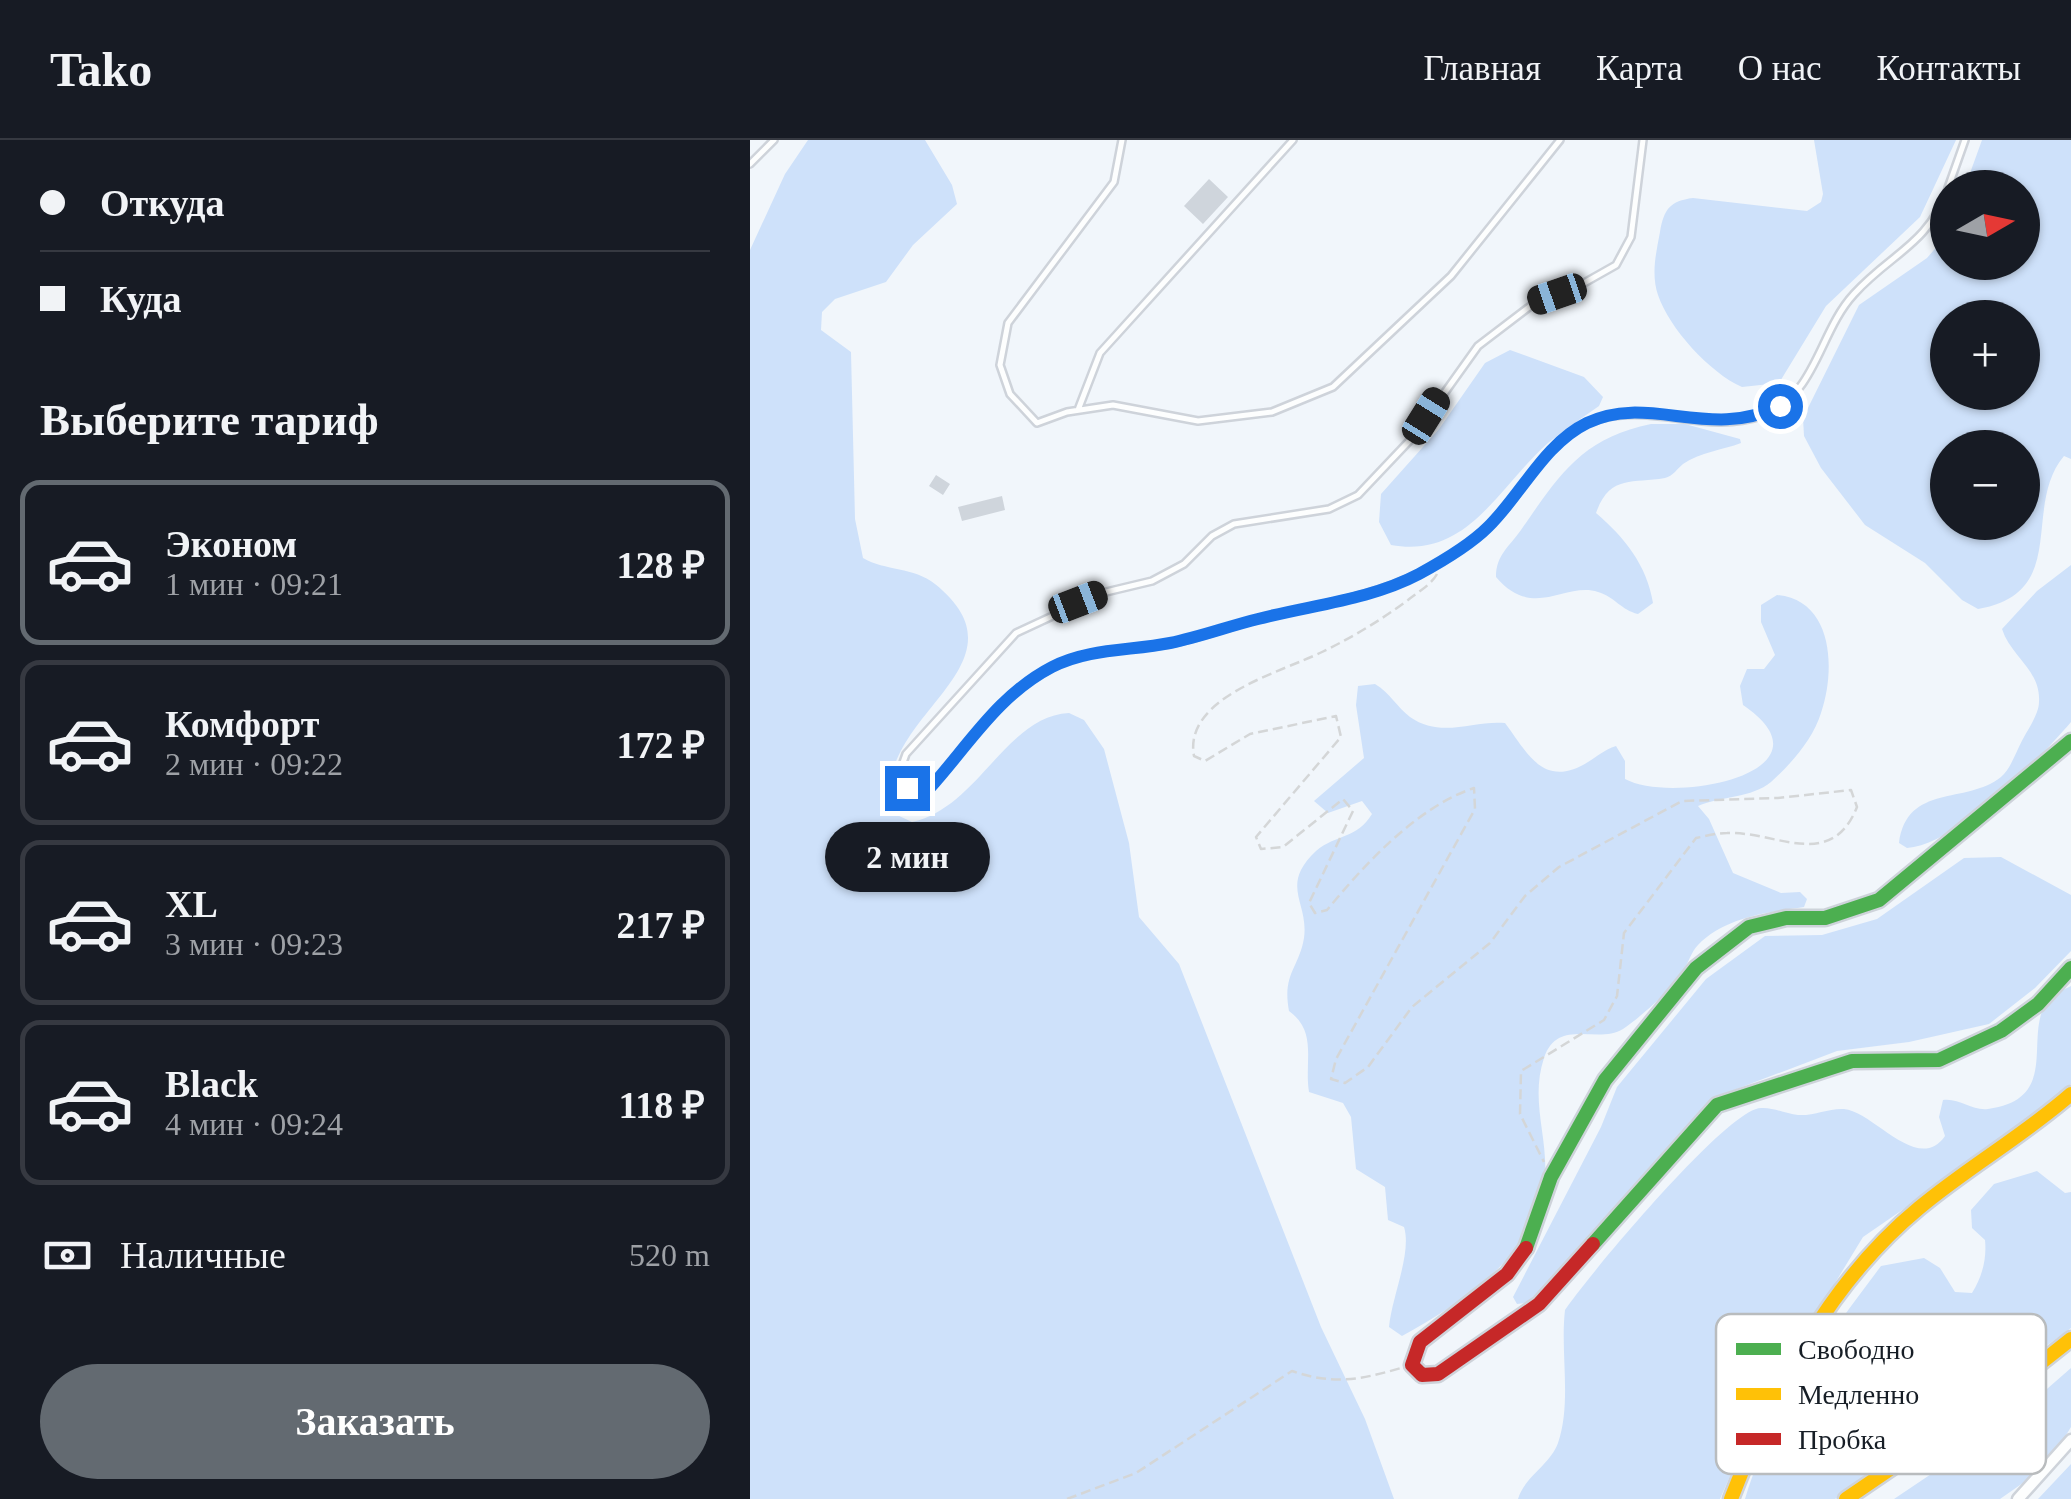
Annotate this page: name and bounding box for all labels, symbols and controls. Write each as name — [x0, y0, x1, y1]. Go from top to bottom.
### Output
text: Tako — [50, 43, 152, 96]
text: Главная — [1424, 49, 1541, 88]
text: Карта — [1596, 49, 1683, 88]
text: О нас — [1738, 49, 1822, 88]
text: Контакты — [1877, 49, 2021, 88]
north arrow — [1930, 170, 2040, 280]
map controls — [1930, 170, 2040, 540]
text: Откуда — [100, 182, 224, 224]
car — [1524, 270, 1590, 318]
text: Куда — [100, 278, 181, 320]
button: + — [1930, 300, 2040, 410]
car — [1397, 383, 1455, 449]
route start — [1758, 384, 1803, 429]
text: Выберите тариф — [40, 395, 379, 445]
button: − — [1930, 430, 2040, 540]
icon: car — [45, 518, 135, 608]
text: Эконом — [165, 523, 297, 565]
text: 128 ₽ — [616, 544, 705, 586]
text: 1 мин · 09:21 — [165, 566, 343, 602]
car — [1045, 577, 1111, 627]
icon: car — [45, 698, 135, 788]
text: Комфорт — [165, 703, 319, 745]
text: 172 ₽ — [616, 724, 705, 766]
text: 2 мин · 09:22 — [165, 746, 343, 782]
route end — [885, 766, 930, 811]
callout: 2 мин — [824, 823, 990, 893]
text: 2 мин — [866, 839, 949, 875]
icon: car — [45, 878, 135, 968]
text: XL — [165, 883, 218, 925]
text: 217 ₽ — [616, 904, 705, 946]
text: 3 мин · 09:23 — [165, 926, 343, 962]
icon: car — [45, 1058, 135, 1148]
text: Black — [165, 1063, 258, 1105]
text: 118 ₽ — [618, 1084, 705, 1126]
text: 4 мин · 09:24 — [165, 1106, 343, 1142]
icon: cash — [40, 1228, 95, 1283]
text: Наличные — [120, 1234, 286, 1276]
text: 520 m — [629, 1237, 710, 1273]
legend — [1716, 1314, 2046, 1474]
text: Свободно — [1798, 1334, 1914, 1365]
button: Заказать — [40, 1364, 710, 1479]
text: Медленно — [1798, 1379, 1919, 1410]
text: Пробка — [1798, 1424, 1887, 1455]

